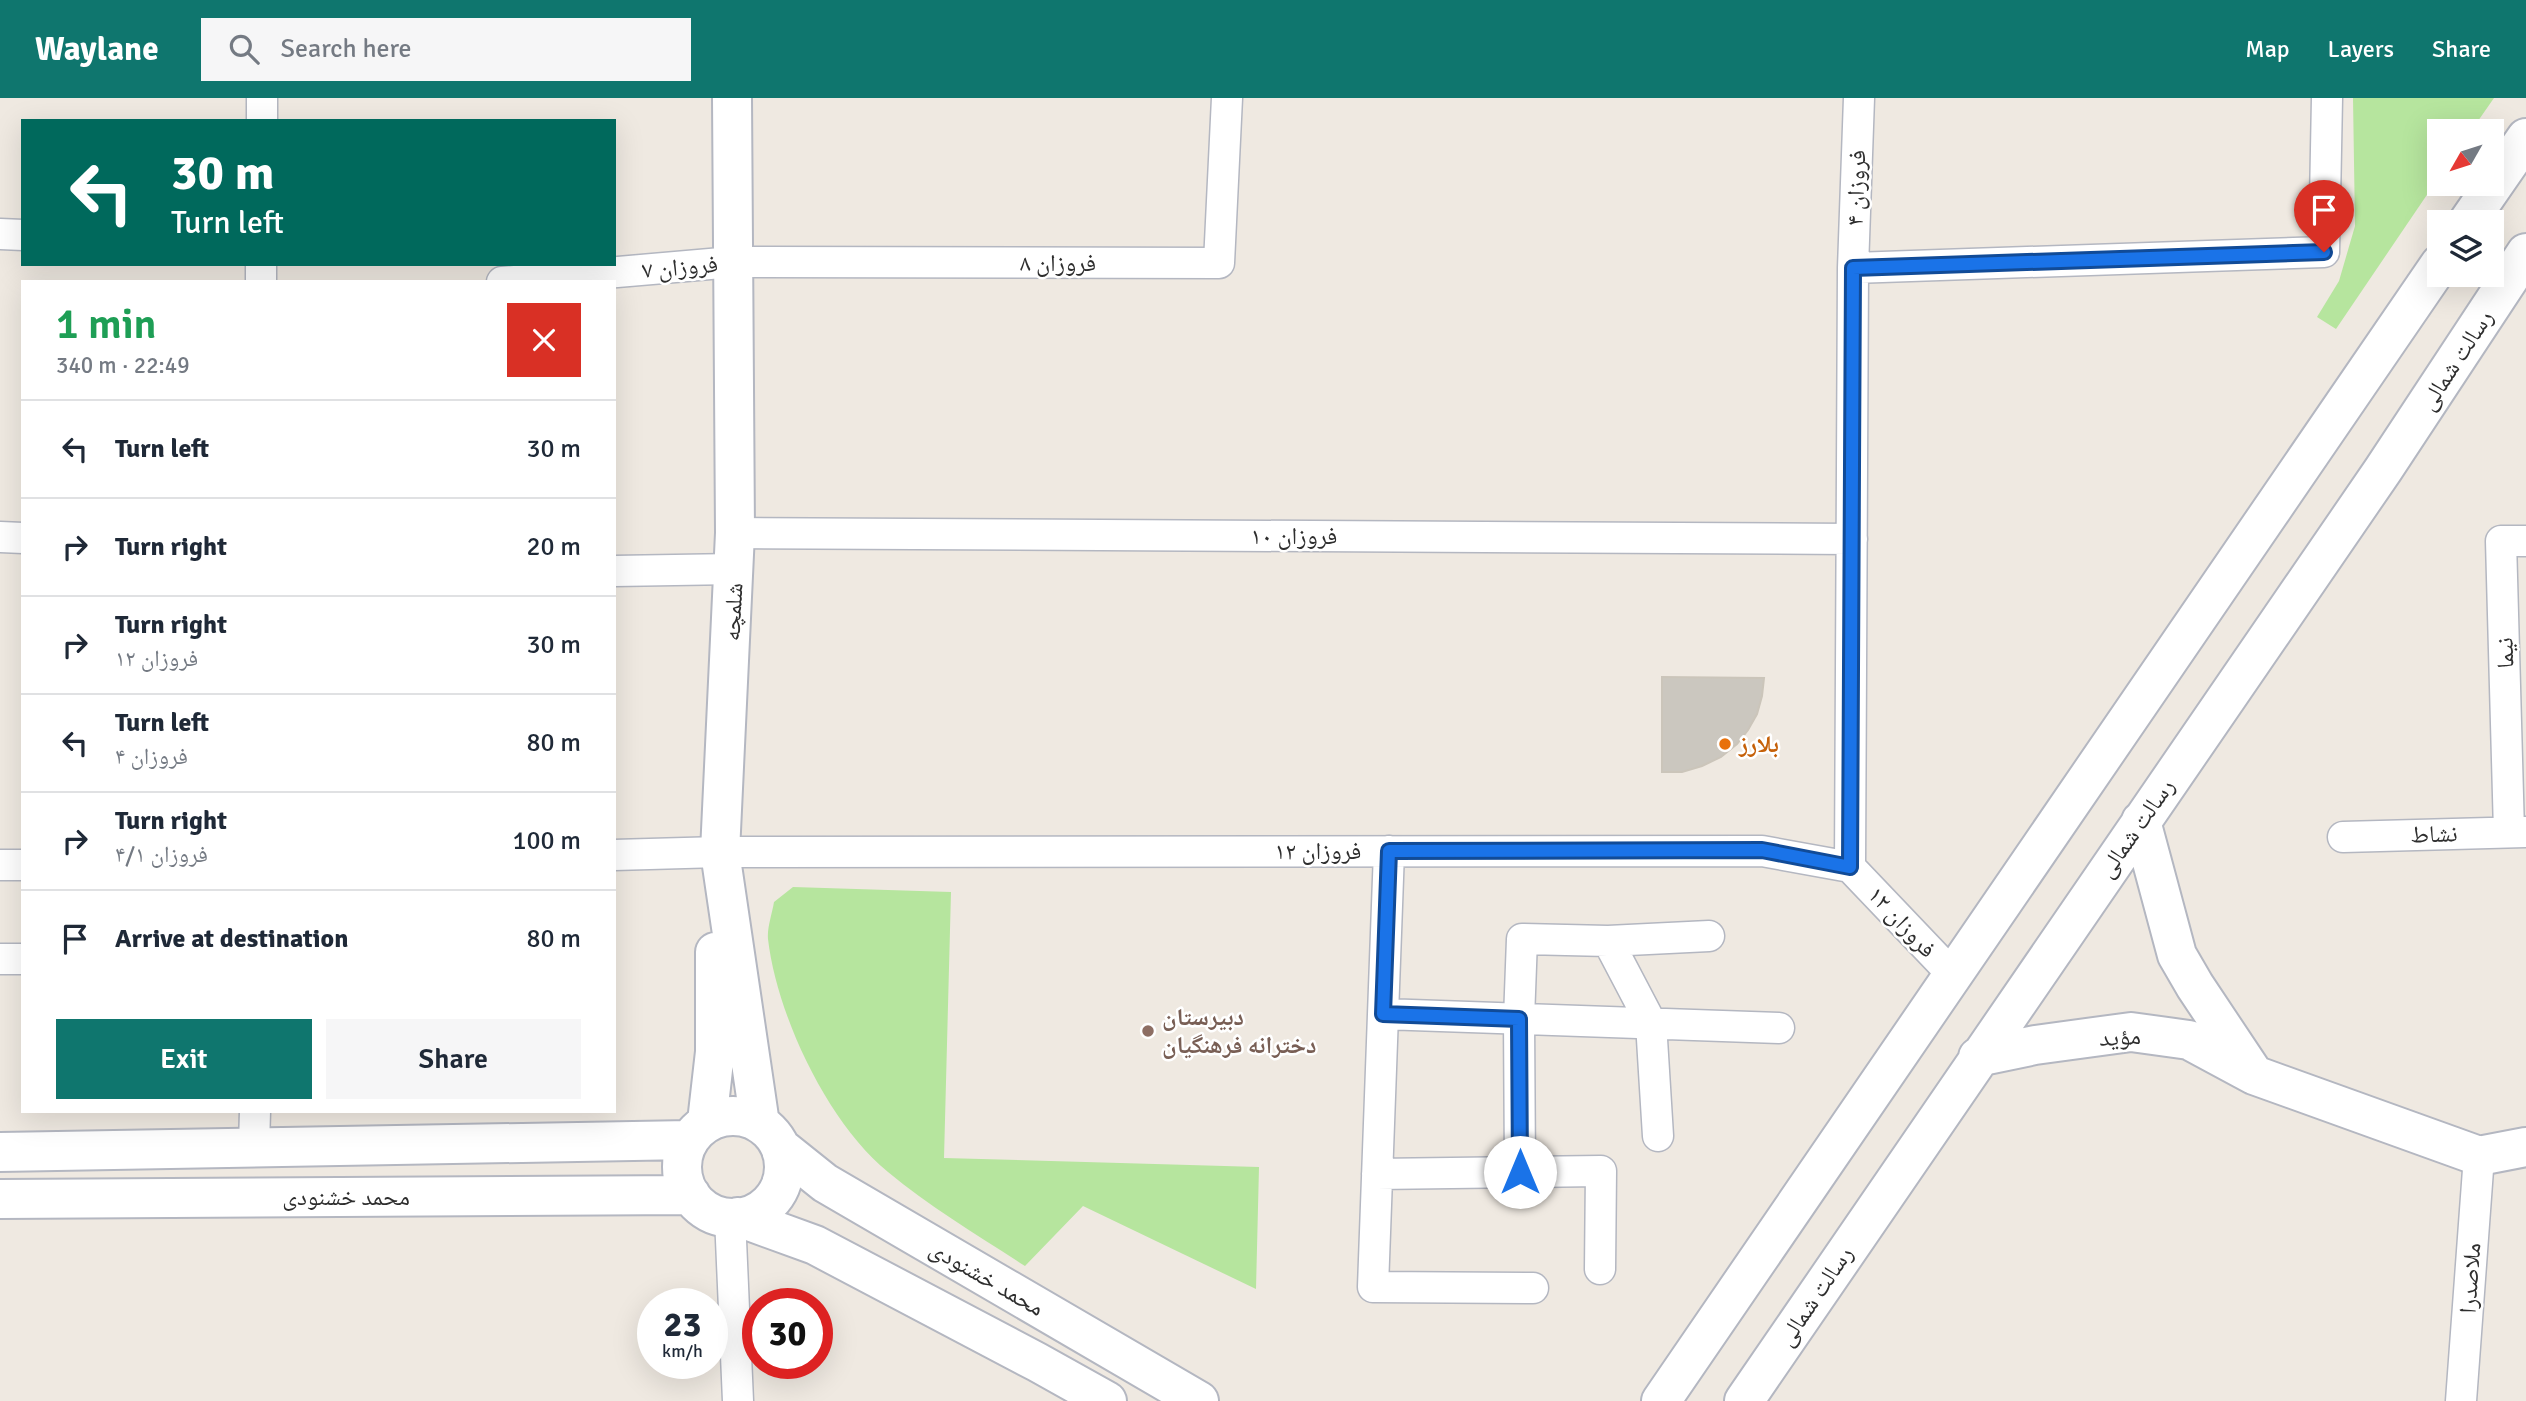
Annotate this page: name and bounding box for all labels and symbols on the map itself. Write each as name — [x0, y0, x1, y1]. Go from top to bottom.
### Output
north arrow — [2427, 119, 2504, 196]
street label: فروزان ۴ — [1840, 149, 1872, 227]
pin — [2294, 180, 2354, 252]
street label: فروزان ۸ — [1020, 248, 1096, 278]
street label: فروزان ۷ — [641, 249, 719, 285]
street label: رسالت شمالی — [2412, 304, 2500, 416]
street label: فروزان ۱۰ — [1251, 521, 1337, 551]
street label: شلمچه — [716, 582, 750, 642]
street label: نیما — [2489, 637, 2521, 669]
place label: بلارز — [1738, 729, 1779, 759]
marker: بلارز — [1717, 736, 1733, 752]
street label: رسالت شمالی — [2091, 773, 2181, 883]
street label: نشاط — [2410, 818, 2458, 850]
street label: فروزان ۱۲ — [1275, 836, 1361, 866]
street label: فروزان ۱۲ — [1861, 880, 1943, 964]
place label: دبیرستان دخترانه فرهنگیان — [1162, 1002, 1316, 1060]
street label: مؤید — [2098, 1021, 2142, 1053]
marker: دبیرستان دخترانه فرهنگیان — [1140, 1023, 1156, 1039]
position arrow — [1483, 1135, 1557, 1209]
street label: محمد خشنودی — [282, 1182, 410, 1212]
street label: محمد خشنودی — [924, 1233, 1050, 1323]
street label: رسالت شمالی — [1771, 1240, 1859, 1352]
street label: ملاصدرا — [2453, 1242, 2487, 1314]
speed limit sign: 30 — [742, 1288, 833, 1379]

